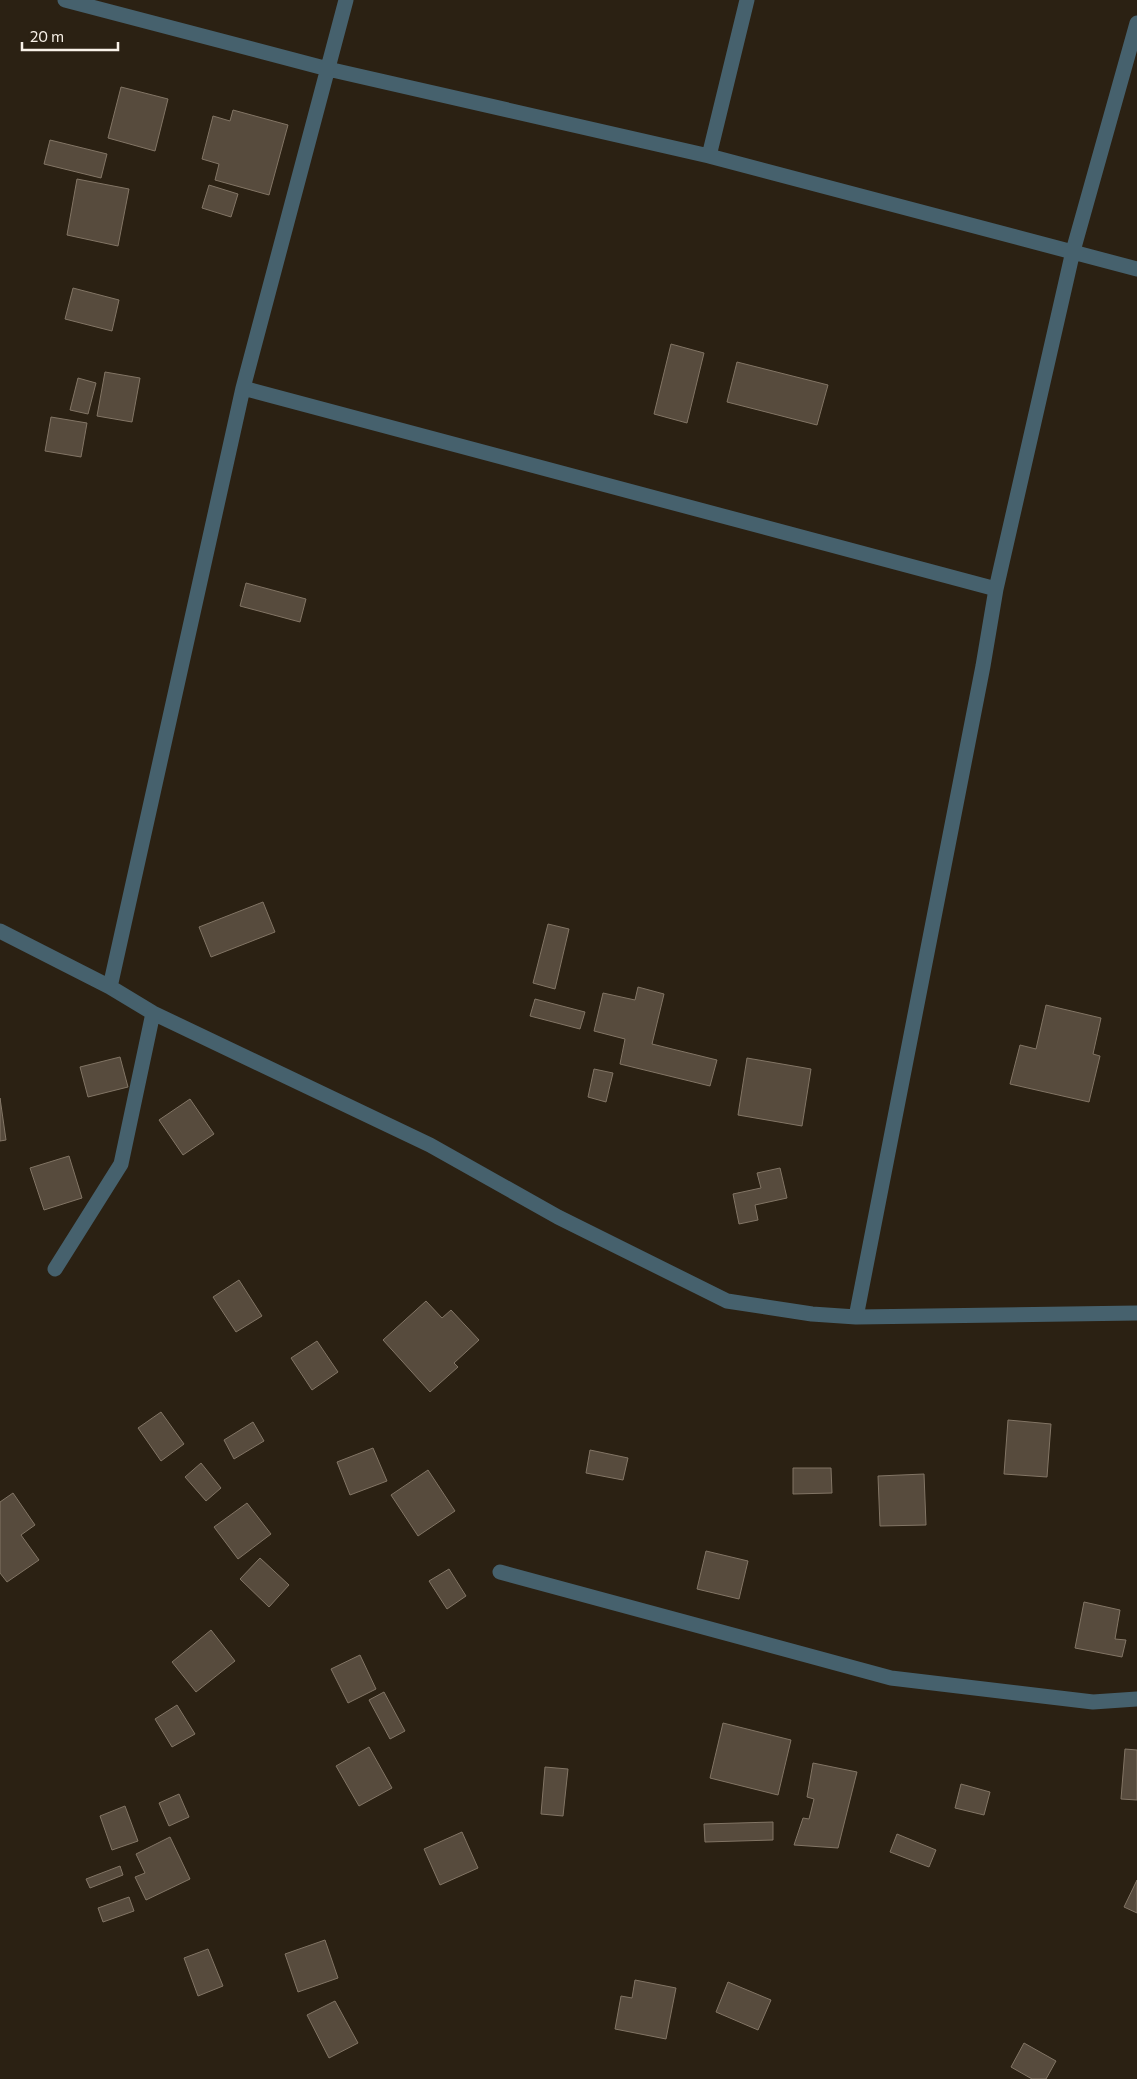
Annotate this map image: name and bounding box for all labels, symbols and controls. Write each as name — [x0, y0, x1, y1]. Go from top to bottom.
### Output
scale bar — [22, 20, 119, 52]
text: 20 m — [30, 27, 64, 45]

